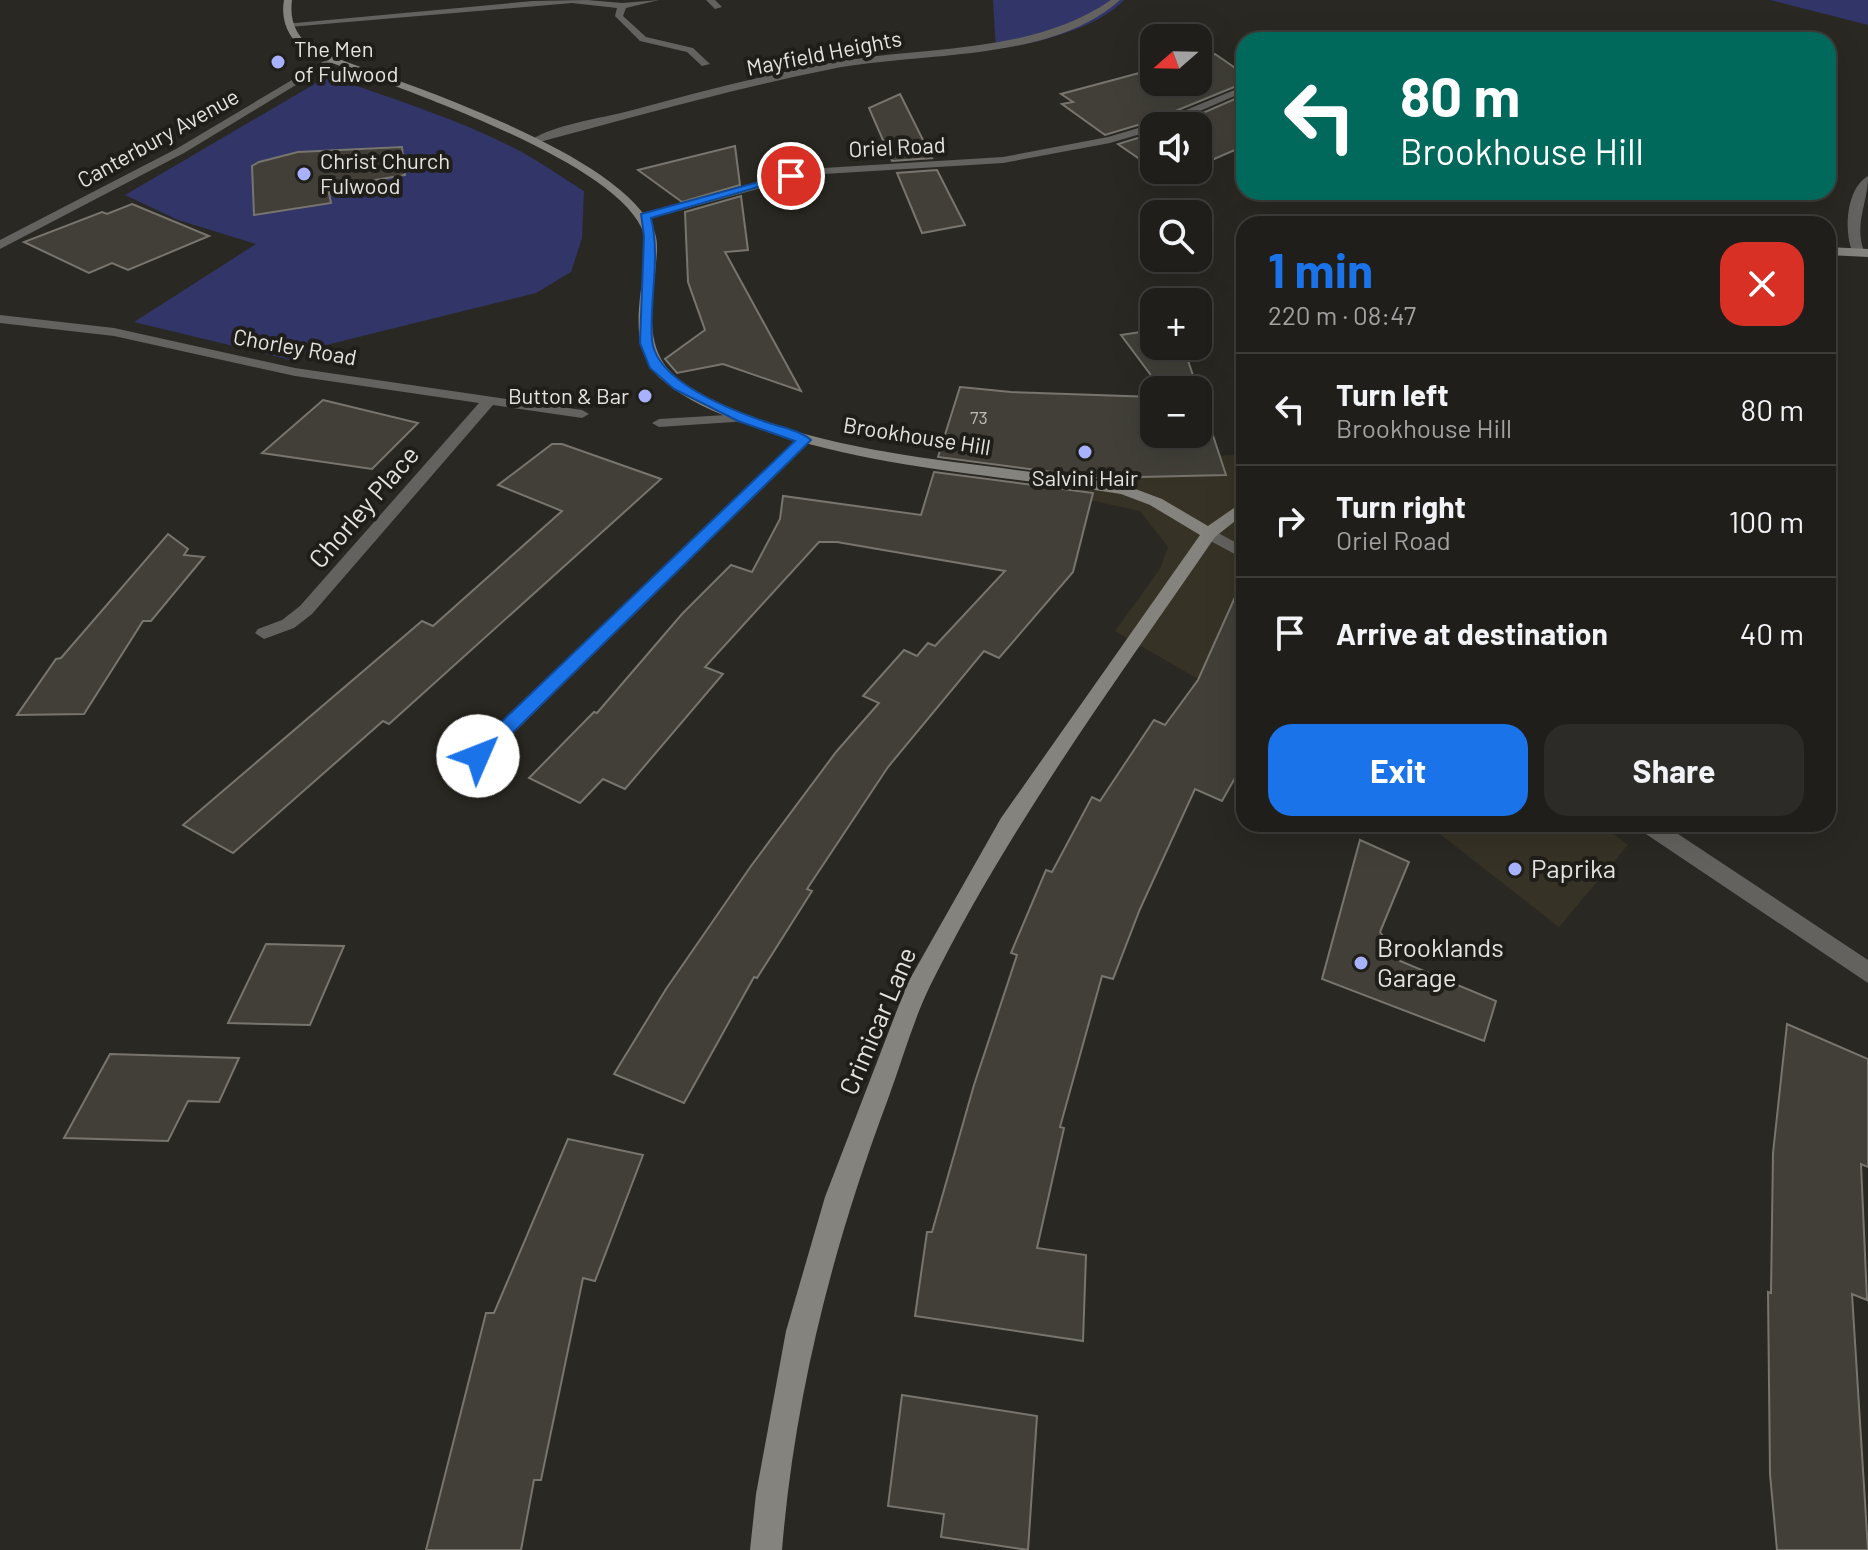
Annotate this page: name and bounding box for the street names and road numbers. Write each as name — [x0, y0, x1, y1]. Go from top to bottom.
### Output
street label: Mayfield Heights — [744, 24, 904, 80]
street label: Canterbury Avenue — [72, 82, 243, 192]
street label: Oriel Road — [848, 130, 946, 162]
street label: Chorley Road — [231, 322, 359, 370]
street label: Brookhouse Hill — [842, 411, 993, 460]
street label: Chorley Place — [301, 439, 424, 574]
street label: Crimicar Lane — [832, 942, 922, 1099]

